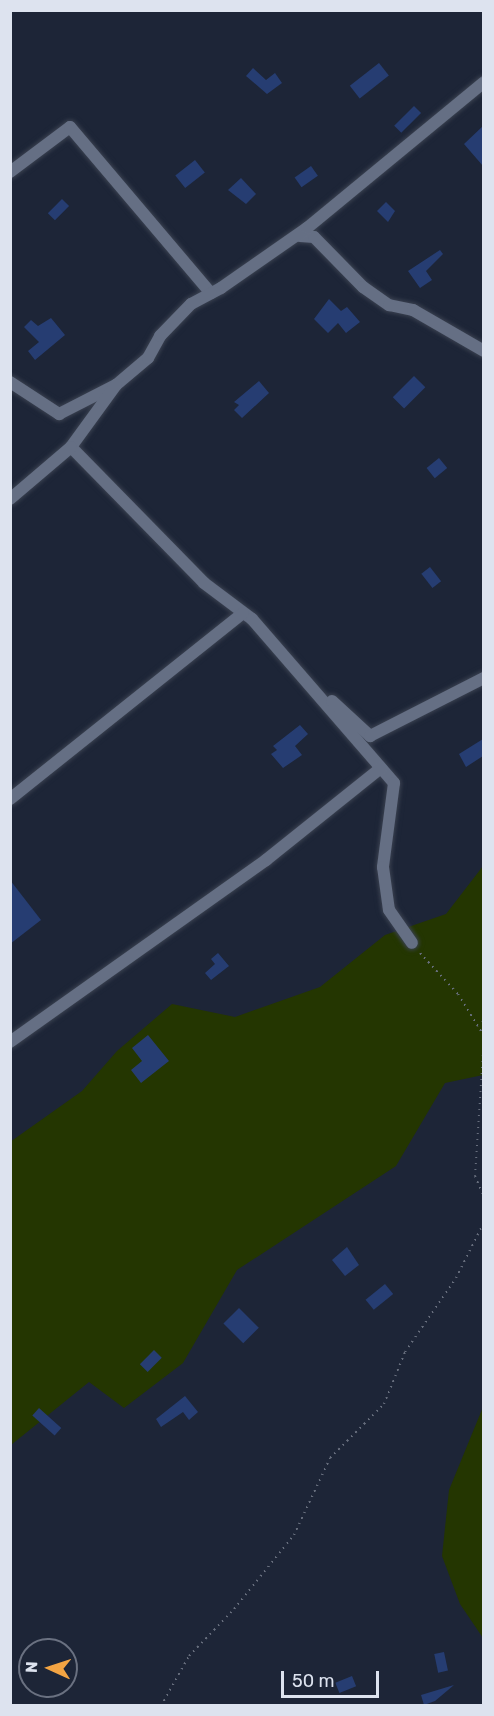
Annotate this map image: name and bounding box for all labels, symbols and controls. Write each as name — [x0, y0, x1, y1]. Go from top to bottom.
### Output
north arrow — [18, 1638, 78, 1698]
scale bar — [284, 1659, 382, 1697]
text: N — [22, 1661, 41, 1673]
text: 50 m — [292, 1670, 335, 1692]

